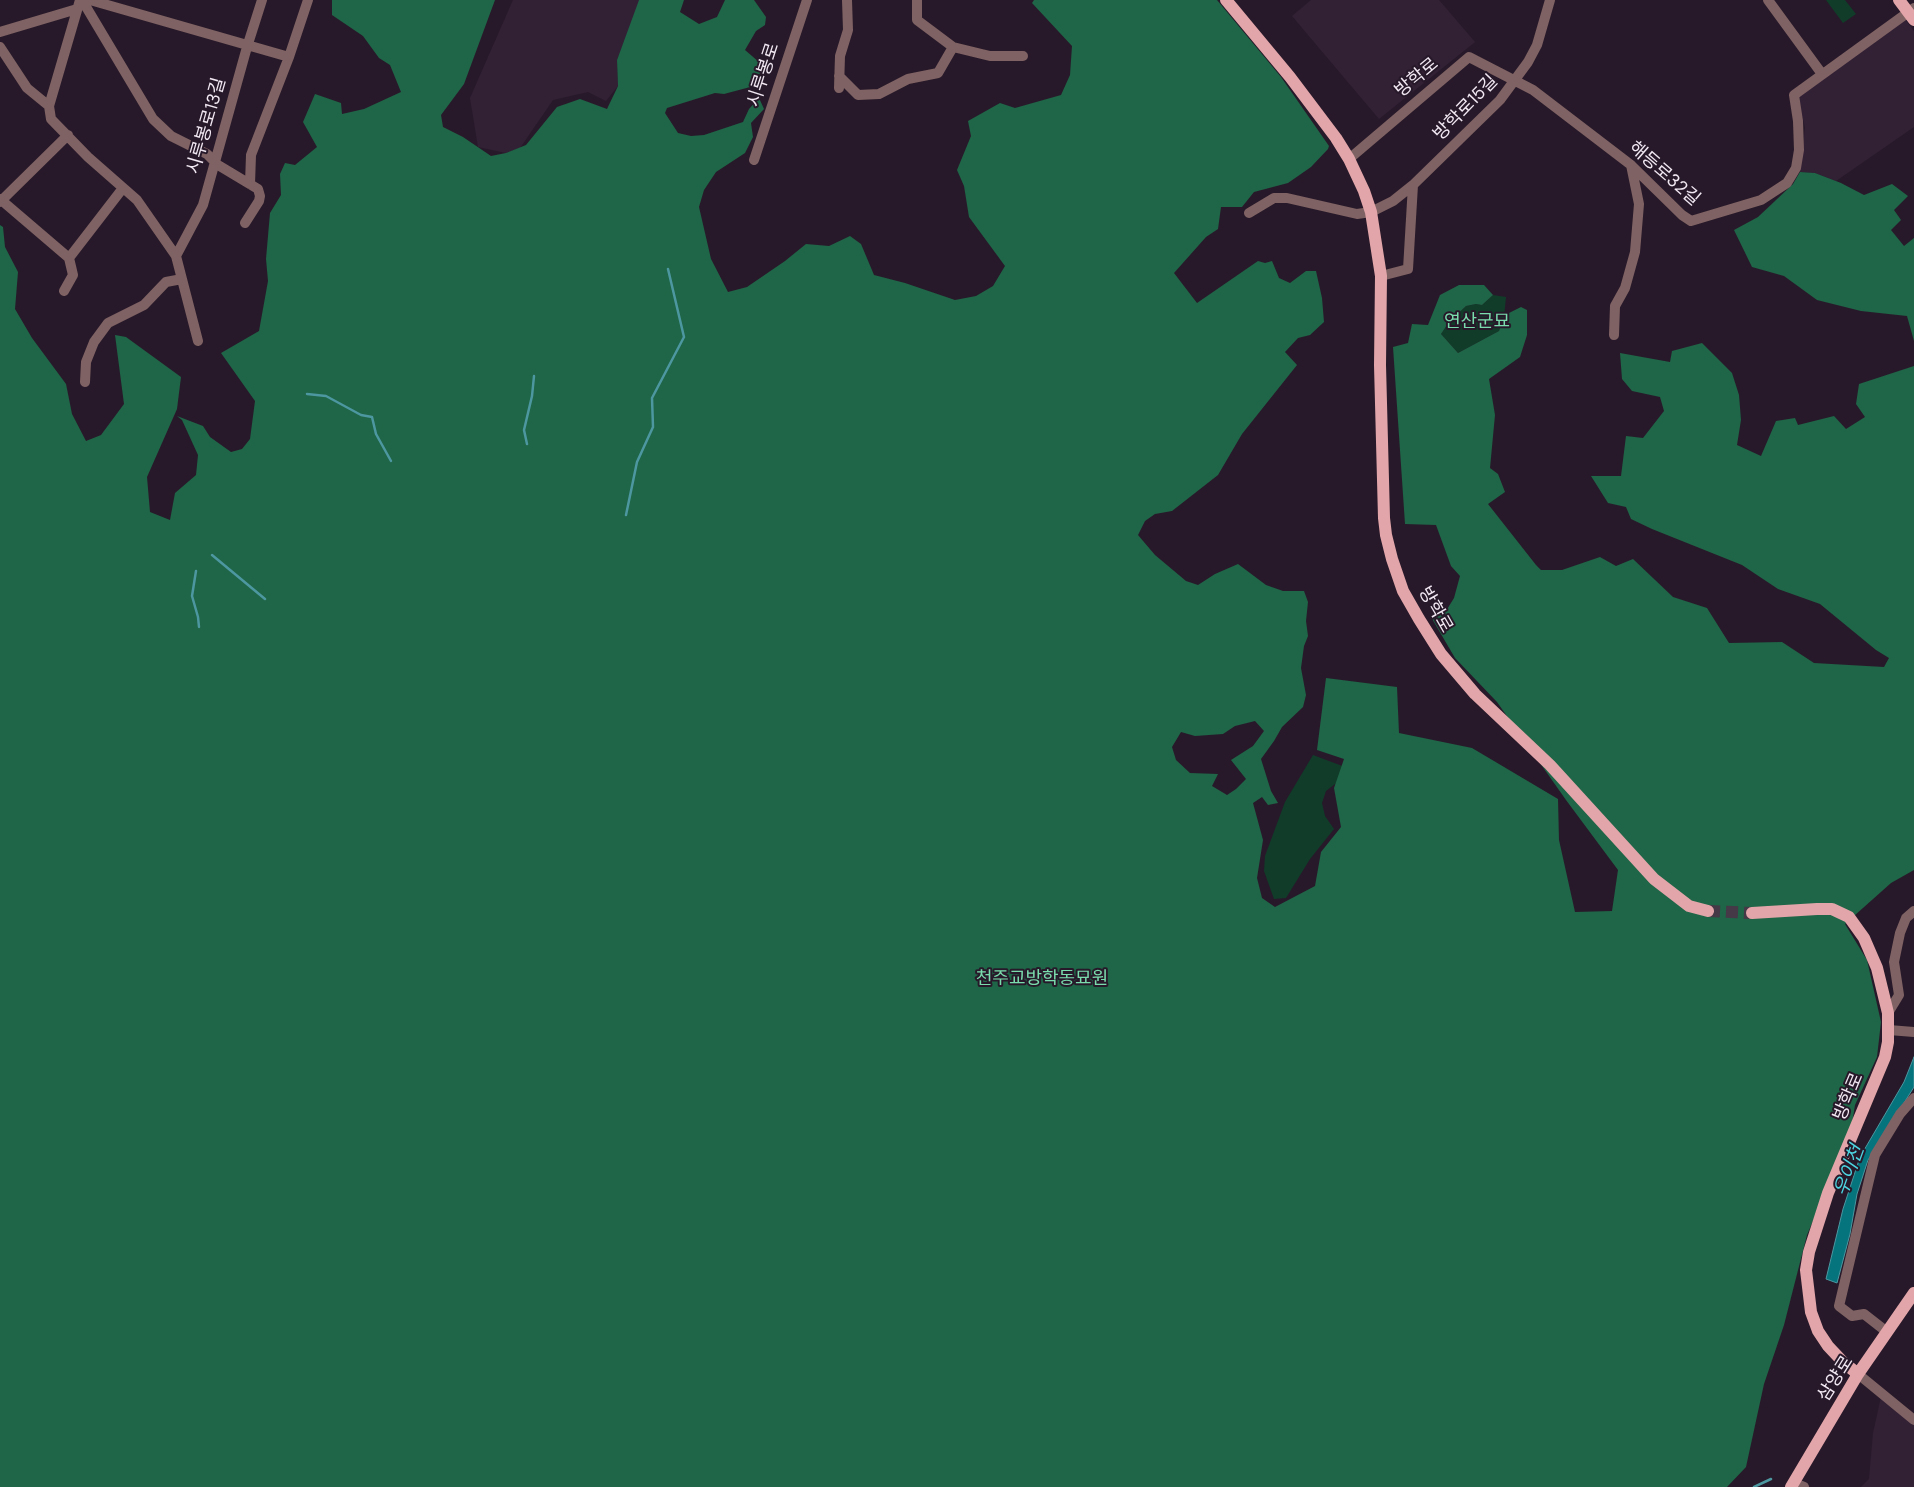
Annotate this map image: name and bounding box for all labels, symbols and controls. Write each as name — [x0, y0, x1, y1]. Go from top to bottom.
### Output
street label: 시루봉로 — [743, 40, 785, 110]
street label: 방학로 — [1391, 54, 1443, 102]
street label: 방학로15길 — [1429, 71, 1503, 145]
street label: 시루봉로13길 — [183, 75, 231, 177]
street label: 해등로32길 — [1624, 137, 1704, 211]
park label: 연산군묘 — [1444, 311, 1510, 333]
street label: 방학로 — [1413, 583, 1457, 637]
park label: 천주교방학동묘원 — [976, 968, 1108, 990]
street label: 방학로 — [1829, 1070, 1869, 1124]
water label: 우이천 — [1830, 1142, 1870, 1200]
street label: 삼양로 — [1814, 1352, 1858, 1406]

